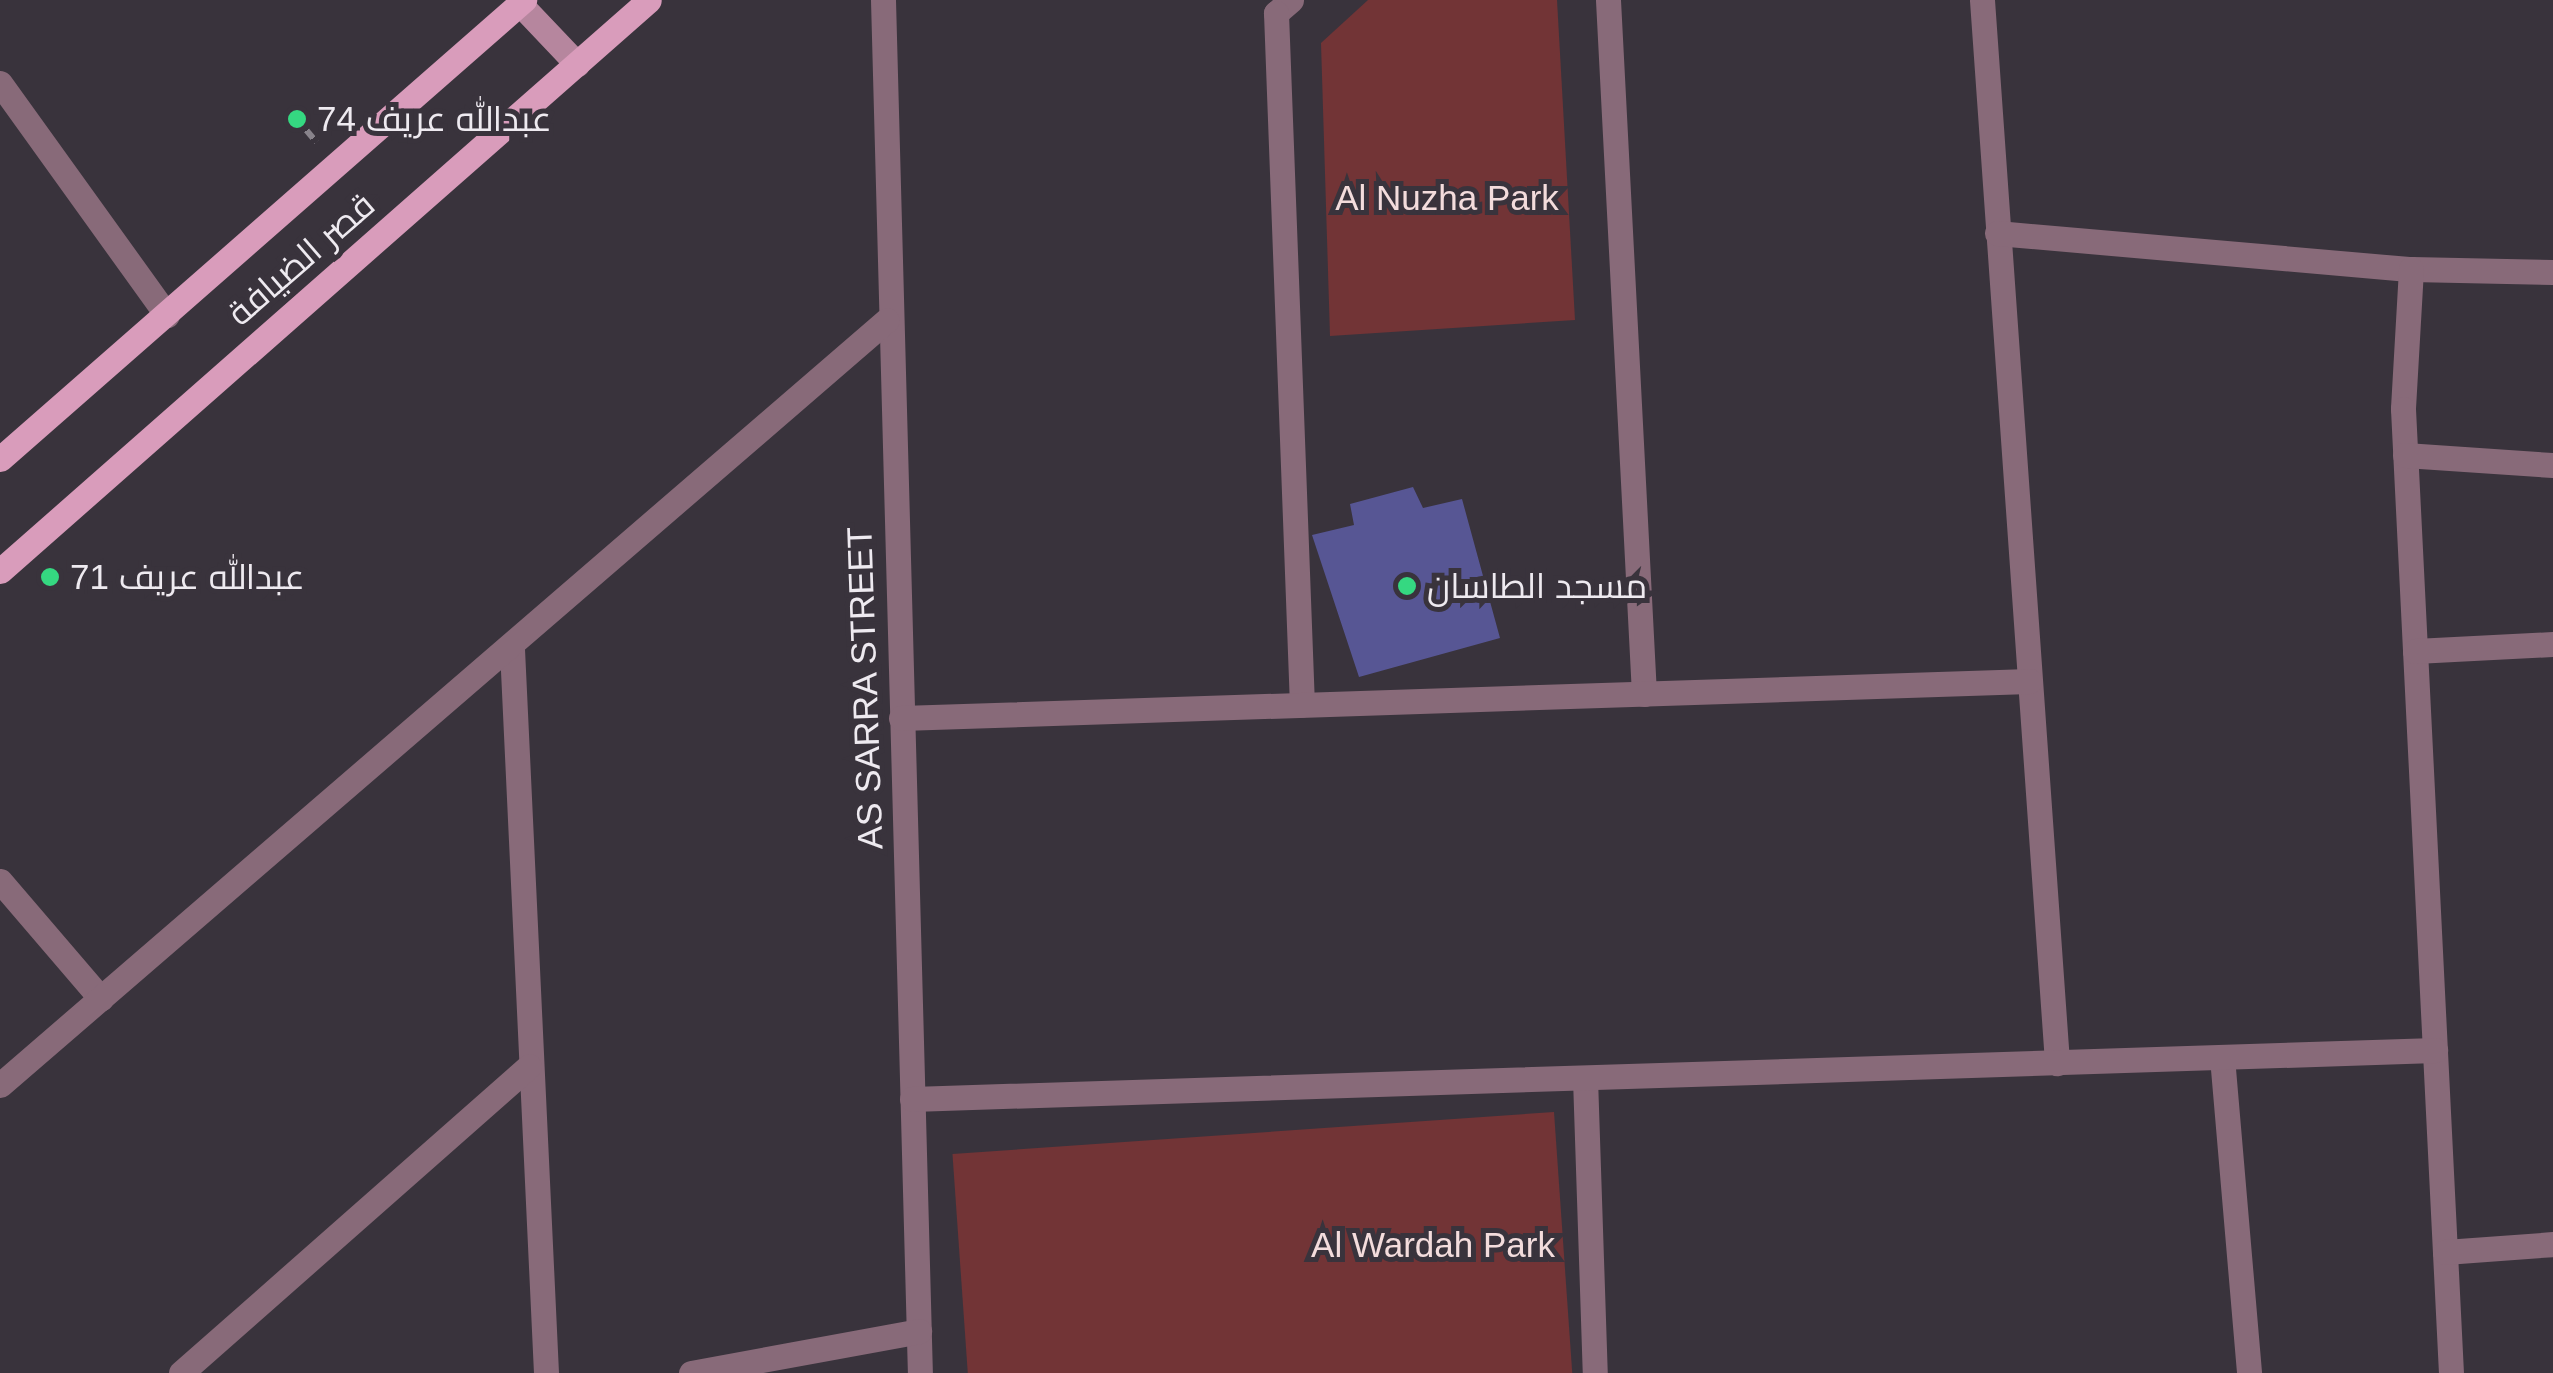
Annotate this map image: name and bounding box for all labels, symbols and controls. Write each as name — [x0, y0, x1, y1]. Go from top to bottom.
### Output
place label: عبدالله عريف 74 — [317, 98, 552, 140]
marker: عبدالله عريف 74 — [286, 108, 308, 130]
park label: Al Nuzha Park — [1335, 177, 1559, 219]
street label: قصر الضيافة — [219, 184, 383, 334]
street label: AS SARRA STREET — [838, 525, 892, 851]
place label: عبدالله عريف 71 — [70, 556, 305, 598]
place label: مسجد الطاسان — [1427, 565, 1647, 607]
marker: عبدالله عريف 71 — [39, 566, 61, 588]
marker: مسجد الطاسان — [1396, 575, 1418, 597]
park label: Al Wardah Park — [1311, 1224, 1555, 1266]

